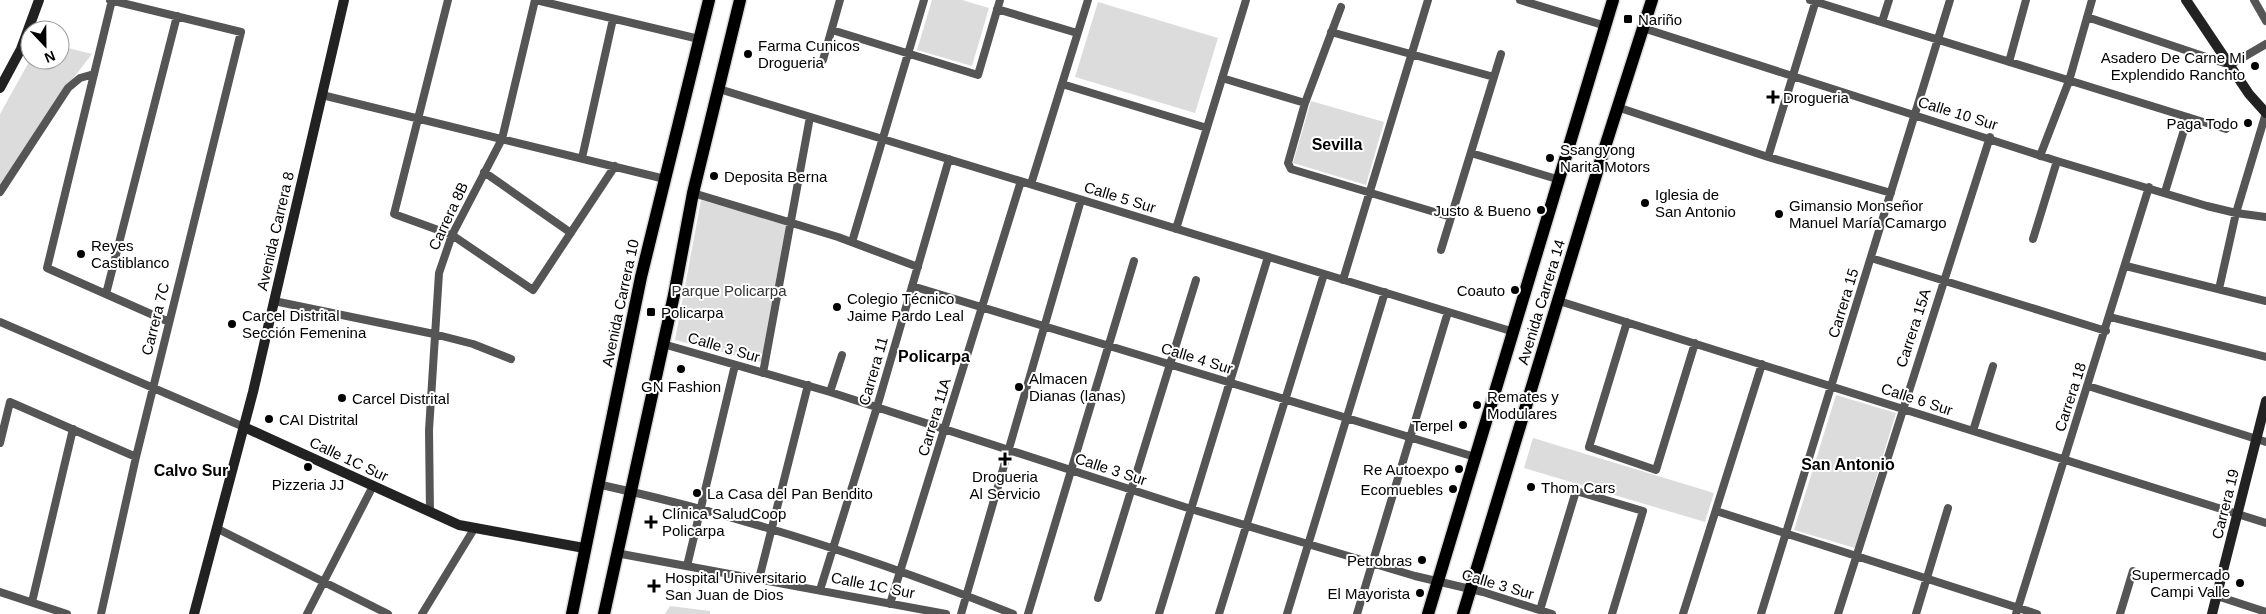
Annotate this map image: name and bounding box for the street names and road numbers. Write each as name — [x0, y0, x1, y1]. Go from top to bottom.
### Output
street label: Calle 10 Sur — [1916, 93, 2000, 133]
street label: Avenida Carrera 8 — [253, 170, 297, 292]
street label: Calle 5 Sur — [1082, 178, 1158, 216]
street label: Carrera 8B — [425, 179, 471, 253]
street label: Avenida Carrera 14 — [1514, 237, 1568, 367]
street label: Avenida Carrera 10 — [598, 238, 642, 368]
street label: Carrera 15 — [1824, 266, 1862, 340]
street label: Carrera 7C — [138, 281, 172, 357]
street label: Carrera 15A — [1892, 287, 1934, 369]
street label: Calle 3 Sur — [686, 329, 762, 365]
street label: Carrera 11 — [855, 335, 891, 407]
street label: Calle 4 Sur — [1159, 339, 1235, 377]
street label: Carrera 18 — [2051, 360, 2089, 434]
street label: Carrera 11A — [914, 376, 954, 458]
street label: Calle 6 Sur — [1879, 379, 1955, 419]
street label: Calle 1C Sur — [307, 433, 391, 485]
street label: Calle 3 Sur — [1073, 449, 1149, 489]
street label: Carrera 19 — [2208, 467, 2242, 541]
street label: Calle 3 Sur — [1460, 566, 1536, 602]
street label: Calle 1C Sur — [830, 569, 916, 601]

